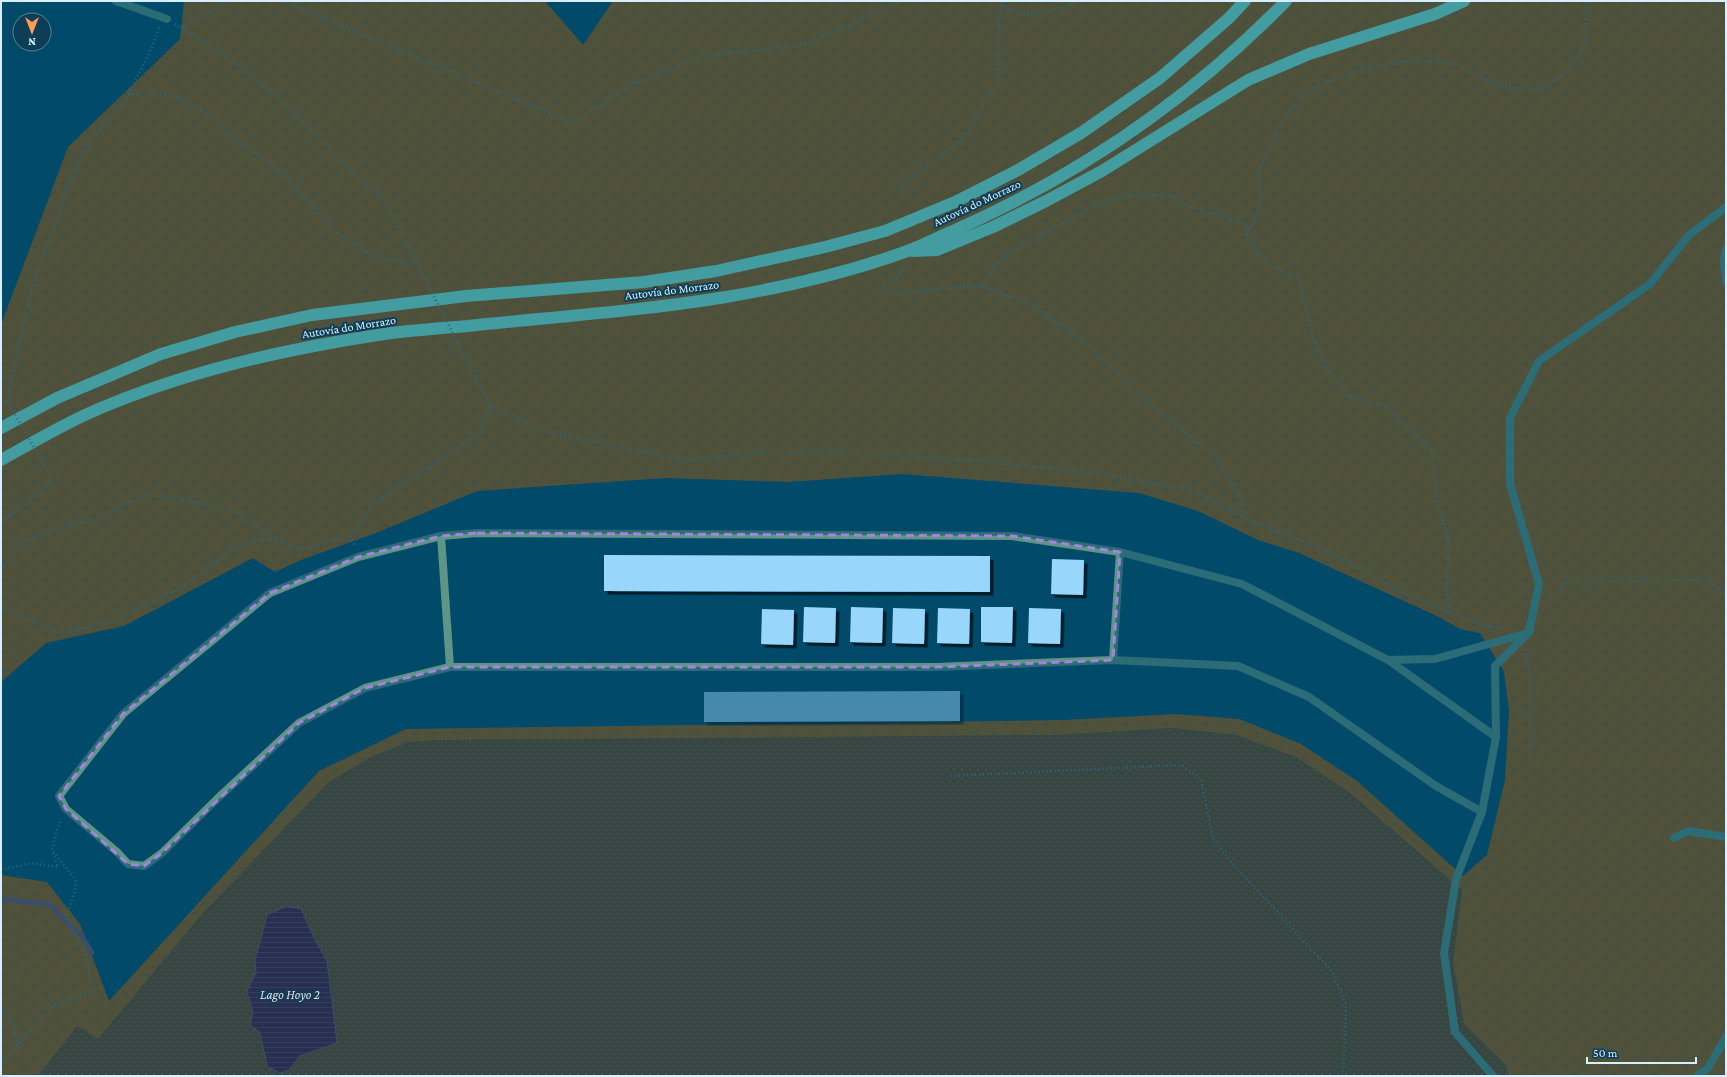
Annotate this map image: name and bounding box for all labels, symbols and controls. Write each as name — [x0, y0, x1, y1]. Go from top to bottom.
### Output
north arrow — [12, 12, 52, 52]
text: N — [28, 36, 36, 48]
street label: Autovía do Morrazo — [931, 177, 1023, 229]
street label: Autovía do Morrazo — [624, 277, 720, 303]
street label: Autovía do Morrazo — [301, 313, 397, 341]
water label: Lago Hoyo 2 — [260, 987, 320, 1002]
scale bar — [1587, 1039, 1696, 1065]
text: 50 m — [1593, 1046, 1618, 1060]

